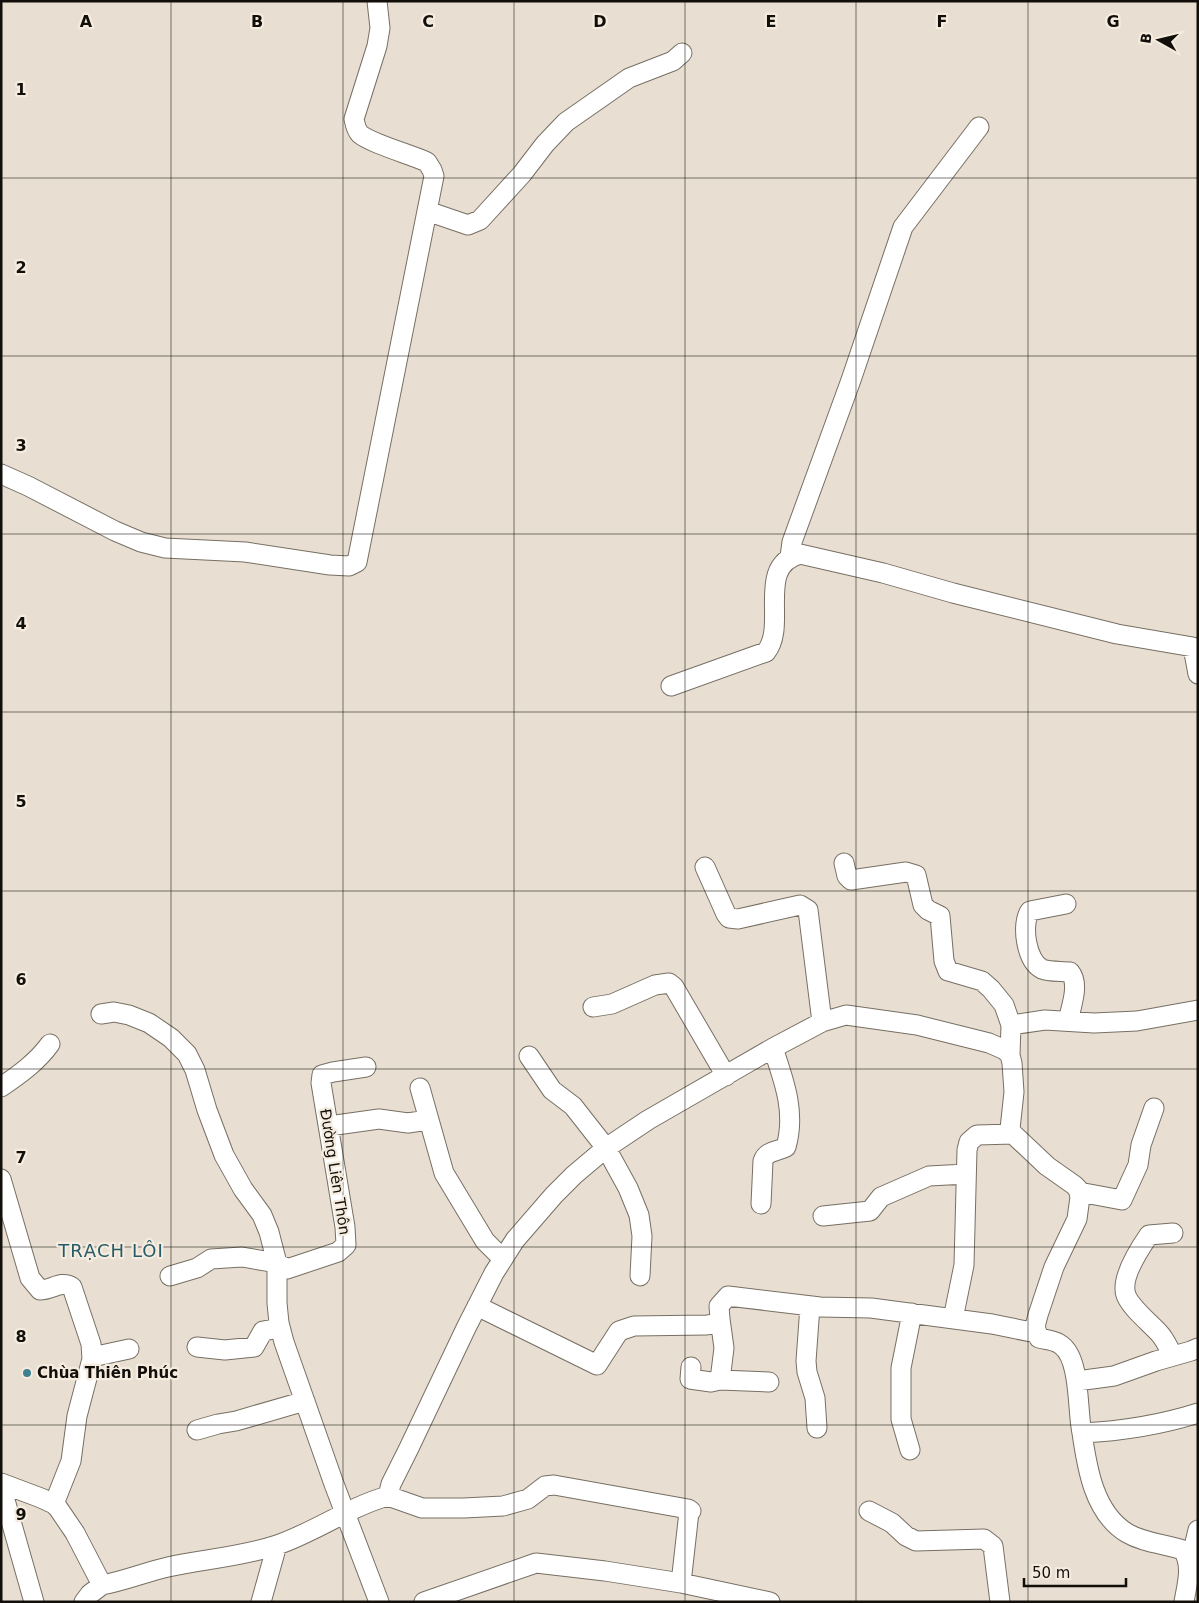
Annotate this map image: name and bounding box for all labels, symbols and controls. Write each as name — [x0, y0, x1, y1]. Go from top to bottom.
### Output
text: A — [80, 12, 93, 31]
text: B — [251, 12, 263, 31]
text: C — [422, 12, 434, 31]
text: D — [593, 12, 607, 31]
text: E — [766, 12, 776, 31]
text: F — [937, 12, 947, 31]
text: G — [1106, 12, 1120, 31]
north arrow — [1134, 15, 1184, 65]
text: B — [1137, 32, 1155, 45]
text: 1 — [15, 80, 27, 99]
text: 2 — [15, 258, 27, 277]
text: 3 — [15, 436, 27, 455]
text: 4 — [15, 614, 27, 633]
text: 5 — [15, 792, 27, 811]
text: 6 — [15, 970, 27, 989]
street label: Đường Liên Thôn — [316, 1108, 354, 1236]
text: 7 — [15, 1148, 27, 1167]
district label: TRẠCH LÔI — [57, 1240, 164, 1261]
text: 8 — [15, 1327, 27, 1346]
place label: Chùa Thiên Phúc — [37, 1364, 178, 1382]
marker: Chùa Thiên Phúc — [21, 1367, 33, 1379]
text: 9 — [15, 1505, 27, 1524]
scale bar — [1024, 1556, 1126, 1588]
text: 50 m — [1032, 1564, 1070, 1582]

